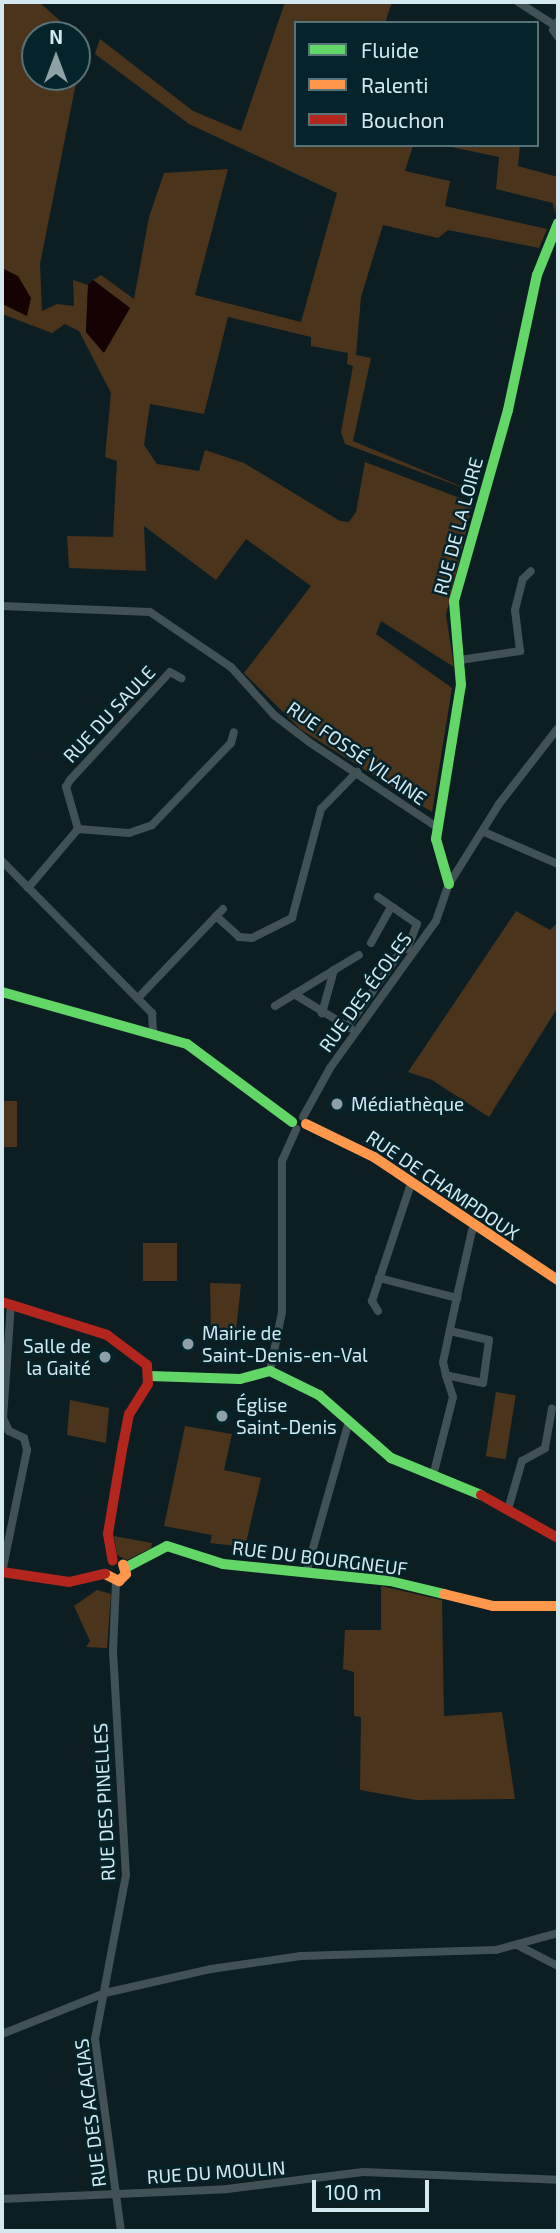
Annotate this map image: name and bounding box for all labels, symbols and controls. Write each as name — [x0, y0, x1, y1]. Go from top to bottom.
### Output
north arrow — [21, 21, 91, 91]
legend — [294, 21, 539, 147]
text: N — [49, 25, 63, 48]
text: Fluide — [361, 37, 419, 62]
text: Ralenti — [361, 72, 428, 97]
text: Bouchon — [361, 107, 445, 132]
street label: RUE DE LA LOIRE — [429, 454, 487, 598]
street label: RUE DU SAULE — [58, 661, 160, 767]
street label: RUE FOSSÉ VILAINE — [283, 696, 431, 810]
street label: RUE DES ÉCOLES — [314, 928, 416, 1056]
place label: Médiathèque — [351, 1093, 464, 1115]
marker: Médiathèque — [329, 1096, 345, 1112]
street label: RUE DE CHAMPDOUX — [362, 1125, 524, 1245]
place label: Mairie de Saint-Denis-en-Val — [202, 1322, 368, 1366]
place label: Salle de la Gaité — [23, 1335, 91, 1379]
marker: Mairie de Saint-Denis-en-Val — [180, 1336, 196, 1352]
marker: Salle de la Gaité — [97, 1349, 113, 1365]
place label: Église Saint-Denis — [236, 1394, 337, 1438]
marker: Église Saint-Denis — [214, 1408, 230, 1424]
street label: RUE DU BOURGNEUF — [231, 1536, 409, 1580]
street label: RUE DES PINELLES — [88, 1722, 120, 1882]
street label: RUE DES ACACIAS — [70, 2037, 110, 2189]
street label: RUE DU MOULIN — [146, 2156, 286, 2188]
scale bar — [315, 2166, 432, 2210]
text: 100 m — [325, 2179, 382, 2204]

